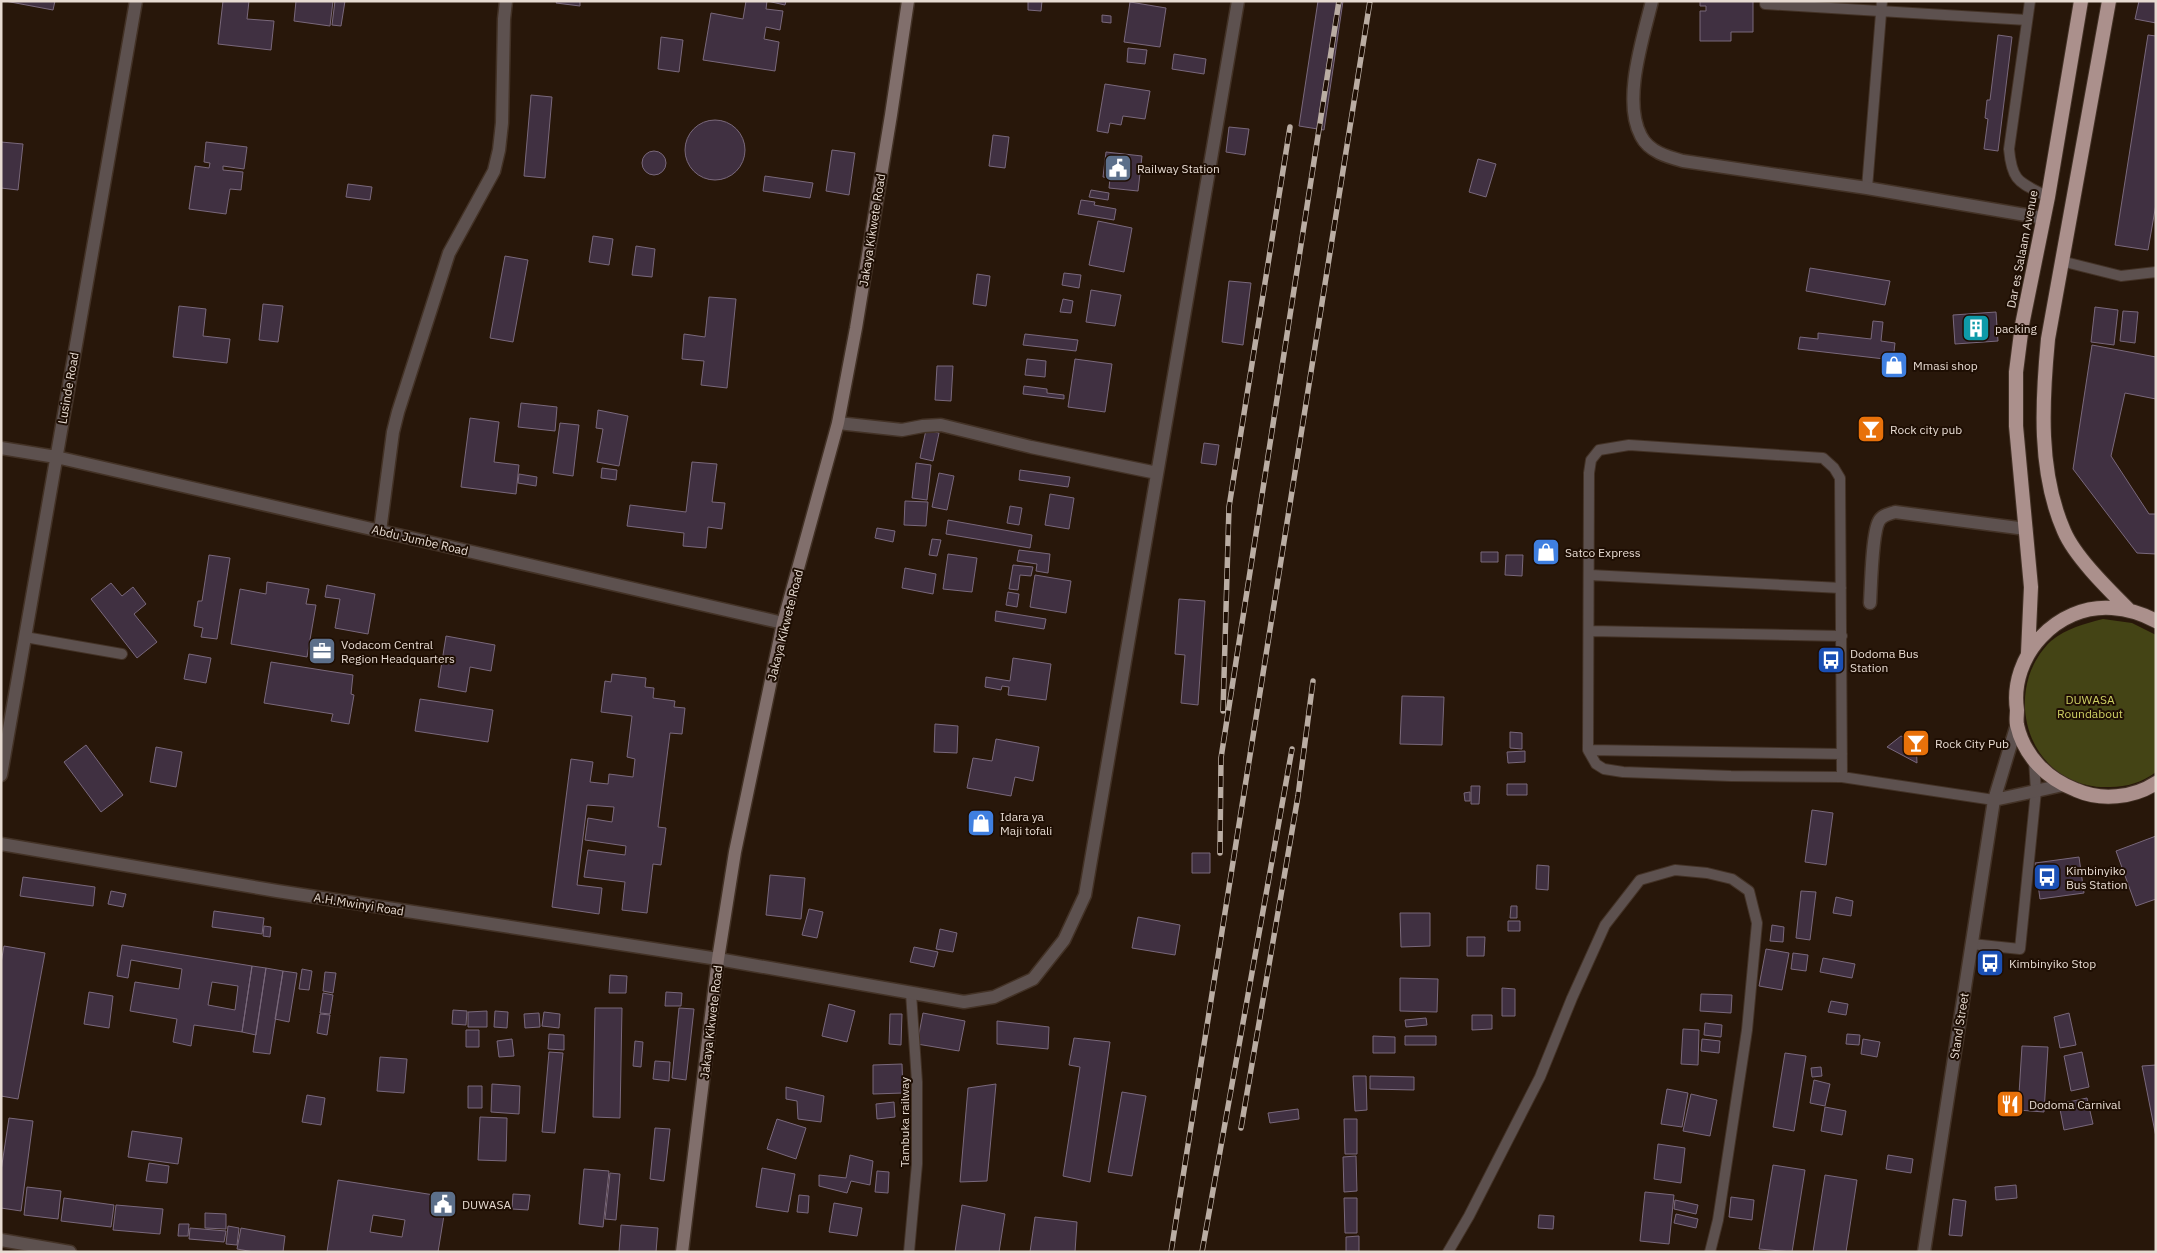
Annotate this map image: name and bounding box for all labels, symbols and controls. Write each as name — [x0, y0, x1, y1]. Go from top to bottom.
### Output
public building icon: Railway Station — [1103, 153, 1133, 183]
place label: Railway Station — [1137, 161, 1220, 176]
street label: Jakaya Kikwete Road — [856, 172, 888, 288]
street label: Dar es Salaam Avenue — [2003, 188, 2041, 309]
building icon: packing — [1961, 313, 1991, 343]
place label: packing — [1995, 321, 2038, 336]
shop icon: Mmasi shop — [1879, 350, 1909, 380]
street label: Lusinde Road — [54, 351, 82, 425]
place label: Mmasi shop — [1913, 358, 1978, 373]
bar icon: Rock city pub — [1856, 414, 1886, 444]
place label: Rock city pub — [1890, 422, 1962, 437]
street label: Abdu Jumbe Road — [370, 522, 470, 558]
shop icon: Satco Express — [1531, 537, 1561, 567]
place label: Satco Express — [1565, 545, 1641, 560]
street label: Jakaya Kikwete Road — [764, 568, 806, 682]
office icon: Vodacom Central Region Headquarters — [307, 636, 337, 666]
place label: Vodacom Central Region Headquarters — [341, 637, 455, 666]
bus stop icon: Dodoma Bus Station — [1816, 645, 1846, 675]
place label: Dodoma Bus Station — [1850, 646, 1919, 675]
park label: DUWASA Roundabout — [2057, 692, 2123, 721]
bar icon: Rock City Pub — [1901, 728, 1931, 758]
place label: Rock City Pub — [1935, 736, 2009, 751]
shop icon: Idara ya Maji tofali — [966, 808, 996, 838]
place label: Idara ya Maji tofali — [1000, 809, 1052, 838]
bus stop icon: Kimbinyiko Bus Station — [2032, 862, 2062, 892]
place label: Kimbinyiko Bus Station — [2066, 863, 2128, 892]
street label: A.H.Mwinyi Road — [313, 889, 405, 919]
bus stop icon: Kimbinyiko Stop — [1975, 948, 2005, 978]
place label: Kimbinyiko Stop — [2009, 956, 2096, 971]
street label: Jakaya Kikwete Road — [697, 964, 725, 1080]
street label: Stand Street — [1946, 992, 1972, 1060]
street label: Tambuka railway — [897, 1077, 912, 1167]
restaurant icon: Dodoma Carnival — [1995, 1089, 2025, 1119]
place label: Dodoma Carnival — [2029, 1097, 2121, 1112]
public building icon: DUWASA — [428, 1189, 458, 1219]
place label: DUWASA — [462, 1197, 511, 1212]

